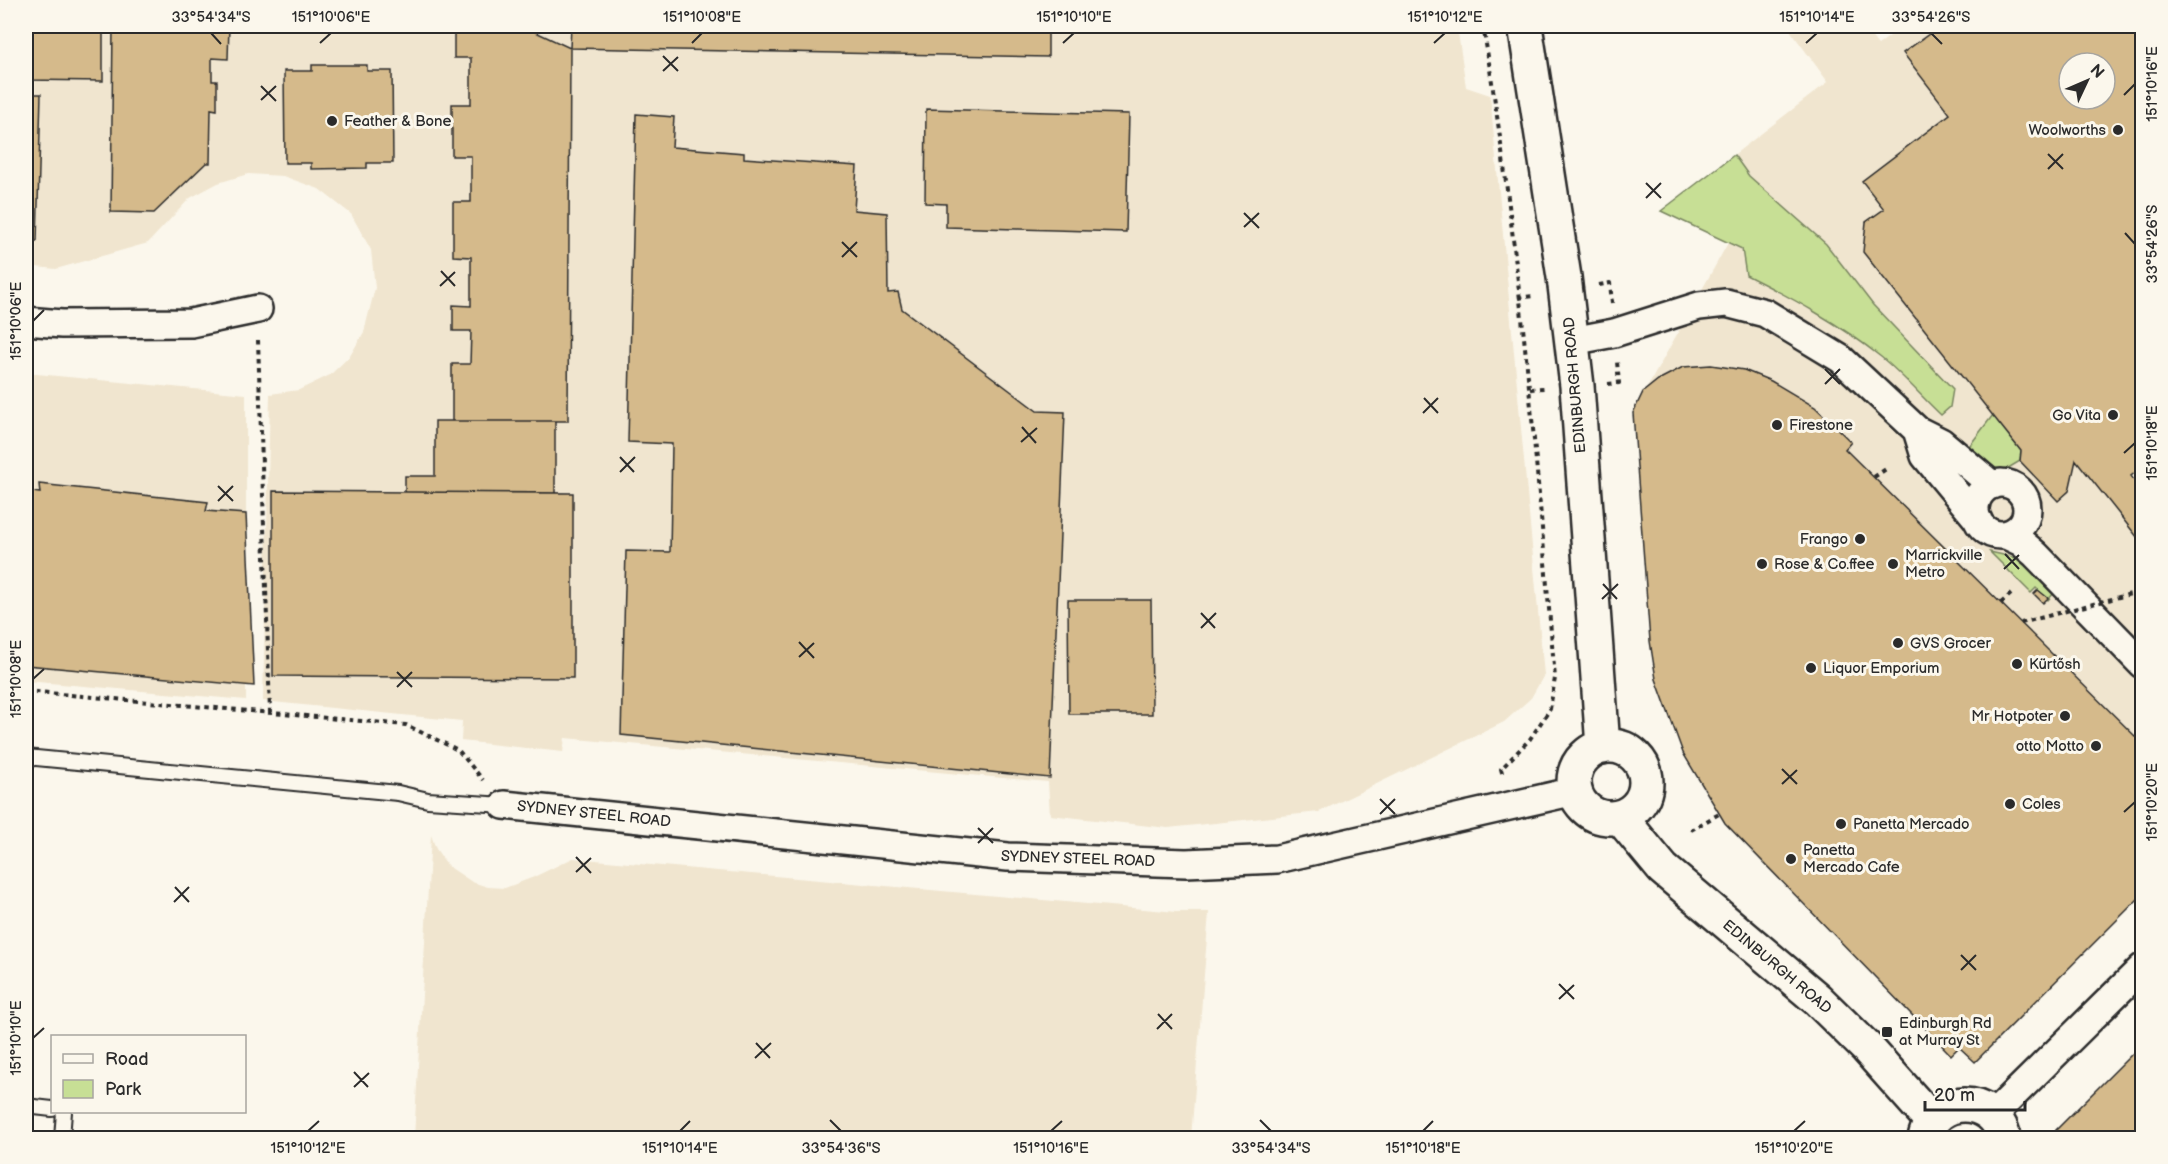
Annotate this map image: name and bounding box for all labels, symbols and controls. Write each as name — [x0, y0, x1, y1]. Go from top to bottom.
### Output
text: 33°54'34"S — [171, 8, 251, 27]
text: 151°10'06"E — [292, 8, 370, 27]
text: 151°10'08"E — [663, 8, 741, 27]
text: 151°10'10"E — [1036, 8, 1112, 27]
text: 151°10'12"E — [1407, 8, 1483, 27]
text: 151°10'14"E — [1779, 8, 1855, 27]
text: 33°54'26"S — [1892, 8, 1970, 27]
text: 151°10'16"E — [2143, 46, 2162, 122]
north arrow — [2057, 51, 2117, 111]
text: N — [2086, 61, 2108, 83]
place label: Feather & Bone — [344, 112, 451, 131]
marker: Feather & Bone — [325, 114, 339, 128]
place label: Woolworths — [2028, 121, 2107, 140]
marker: Woolworths — [2111, 123, 2125, 137]
text: 33°54'26"S — [2143, 205, 2162, 283]
text: 151°10'06"E — [7, 282, 26, 360]
street label: EDINBURGH ROAD — [1560, 316, 1590, 454]
text: 151°10'18"E — [2143, 405, 2162, 481]
place label: Go Vita — [2052, 406, 2101, 425]
marker: Go Vita — [2106, 408, 2120, 422]
place label: Firestone — [1789, 416, 1853, 435]
marker: Firestone — [1770, 418, 1784, 432]
place label: Frango — [1800, 530, 1848, 549]
marker: Frango — [1853, 532, 1867, 546]
place label: Marrickville Metro — [1905, 546, 1982, 582]
place label: Rose & Co.ffee — [1774, 555, 1875, 574]
marker: Rose & Co.ffee — [1755, 557, 1769, 571]
marker: Marrickville Metro — [1886, 557, 1900, 571]
place label: GVS Grocer — [1910, 634, 1991, 653]
marker: GVS Grocer — [1891, 636, 1905, 650]
text: 151°10'08"E — [7, 640, 26, 718]
place label: Kürtősh — [2029, 655, 2081, 674]
marker: Kürtősh — [2010, 657, 2024, 671]
place label: Liquor Emporium — [1823, 659, 1939, 678]
marker: Liquor Emporium — [1804, 661, 1818, 675]
place label: Mr Hotpoter — [1971, 707, 2054, 726]
marker: Mr Hotpoter — [2058, 709, 2072, 723]
place label: otto Motto — [2016, 737, 2084, 756]
marker: otto Motto — [2089, 739, 2103, 753]
text: 151°10'20"E — [2143, 763, 2162, 841]
place label: Coles — [2022, 795, 2061, 814]
street label: SYDNEY STEEL ROAD — [516, 796, 672, 832]
marker: Coles — [2003, 797, 2017, 811]
place label: Panetta Mercado — [1853, 815, 1970, 834]
marker: Panetta Mercado — [1834, 817, 1848, 831]
place label: Panetta Mercado Cafe — [1803, 841, 1900, 877]
street label: SYDNEY STEEL ROAD — [1001, 847, 1156, 871]
marker: Panetta Mercado Cafe — [1784, 852, 1798, 866]
street label: EDINBURGH ROAD — [1719, 916, 1836, 1018]
text: 151°10'10"E — [7, 1000, 26, 1076]
place label: Edinburgh Rd at Murray St — [1899, 1014, 1992, 1050]
marker: Edinburgh Rd at Murray St — [1880, 1025, 1894, 1039]
legend — [51, 1035, 246, 1113]
text: Road — [105, 1049, 149, 1070]
scale bar — [1925, 1074, 2026, 1112]
text: Park — [105, 1079, 141, 1100]
text: 20 m — [1934, 1085, 1975, 1106]
text: 151°10'12"E — [270, 1139, 346, 1158]
text: 151°10'14"E — [642, 1139, 718, 1158]
text: 33°54'36"S — [801, 1139, 881, 1158]
text: 151°10'16"E — [1013, 1139, 1089, 1158]
text: 33°54'34"S — [1231, 1139, 1311, 1158]
text: 151°10'18"E — [1385, 1139, 1461, 1158]
text: 151°10'20"E — [1755, 1139, 1833, 1158]

